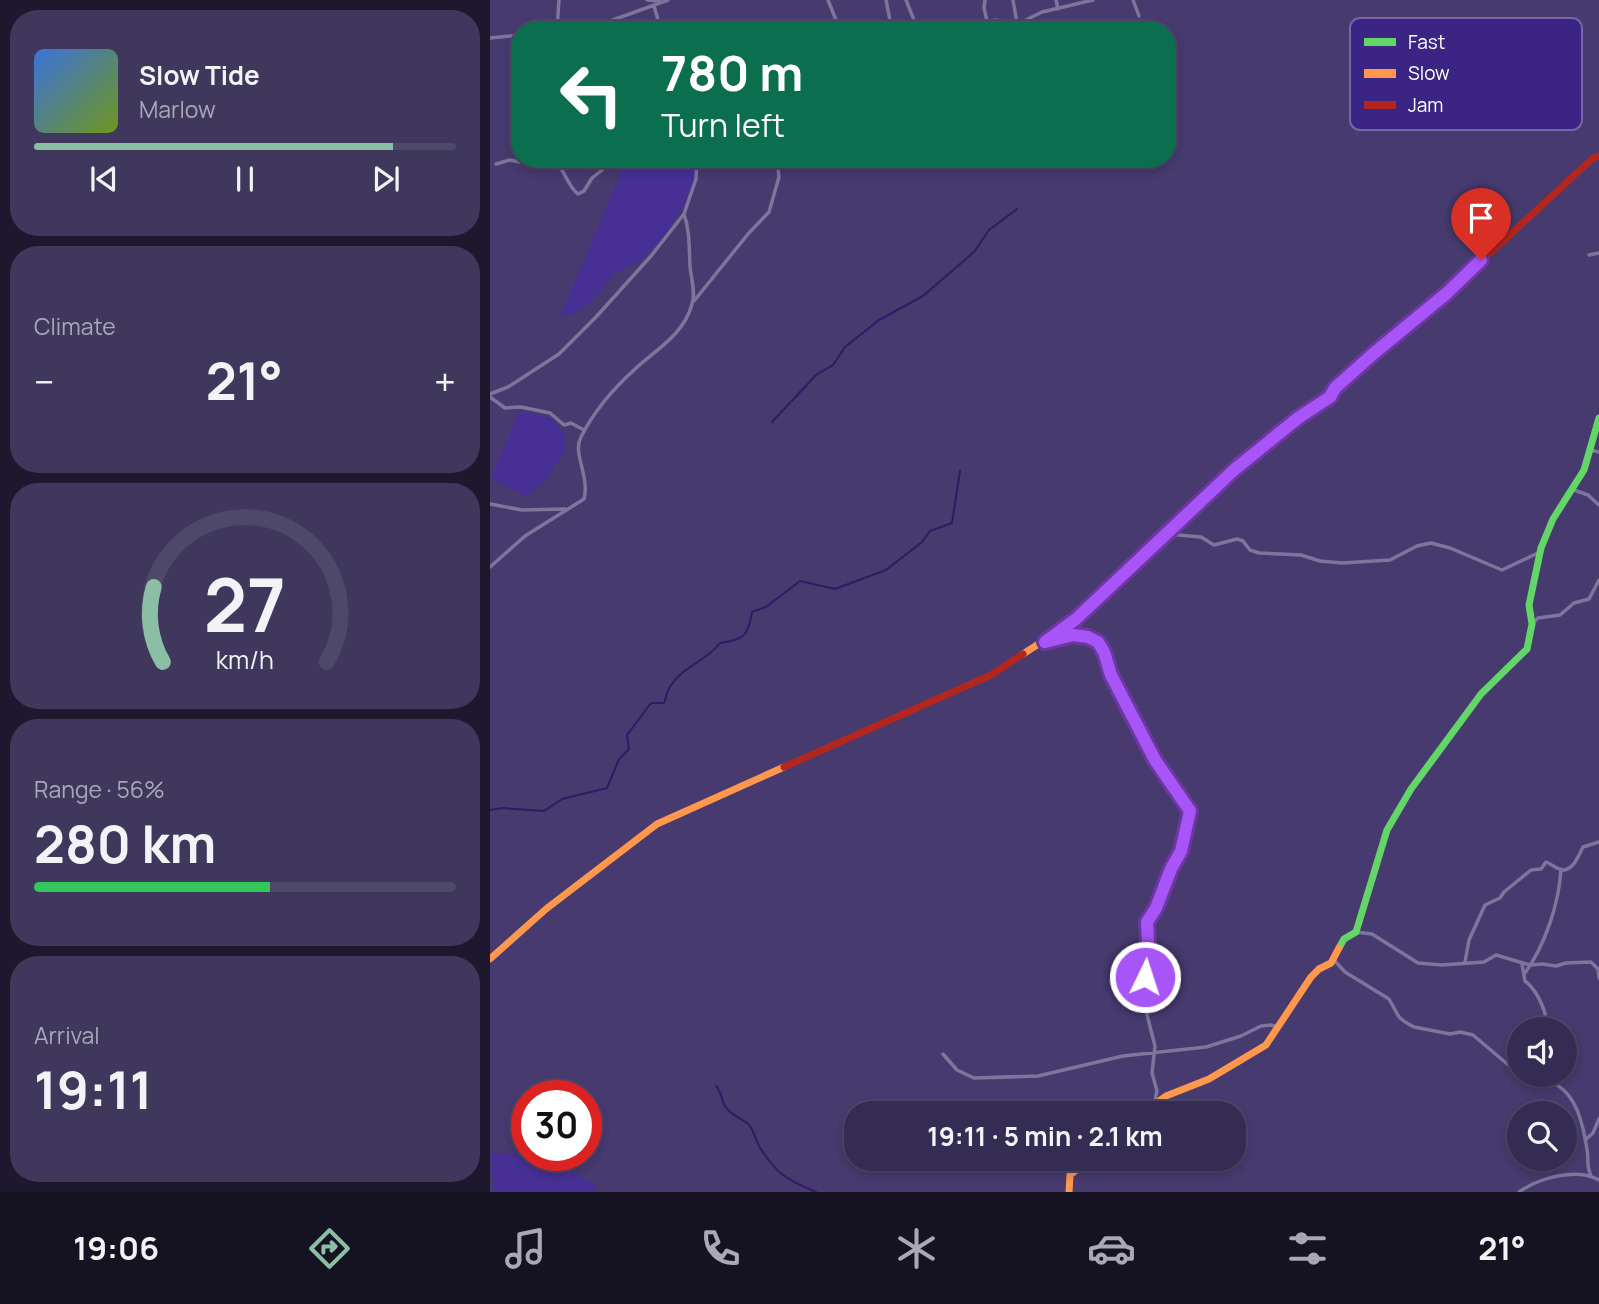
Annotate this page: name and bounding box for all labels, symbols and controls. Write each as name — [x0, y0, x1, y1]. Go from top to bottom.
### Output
legend — [1350, 18, 1582, 130]
text: Fast — [1408, 29, 1445, 55]
text: 780 m — [661, 39, 803, 106]
icon: left — [546, 49, 637, 140]
text: Slow Tide — [139, 57, 260, 93]
text: Slow — [1408, 60, 1450, 86]
text: Jam — [1408, 92, 1443, 118]
text: Marlow — [139, 93, 216, 125]
text: Turn left — [661, 103, 785, 147]
icon: previous — [85, 160, 123, 198]
icon: pause — [226, 160, 264, 198]
icon: next — [367, 160, 405, 198]
pin — [1451, 188, 1511, 260]
icon: arrive — [1462, 199, 1500, 237]
text: Climate — [34, 310, 116, 342]
text: 21° — [206, 345, 283, 416]
text: − — [34, 355, 55, 407]
text: + — [434, 355, 456, 407]
text: 27 — [204, 554, 286, 654]
text: km/h — [216, 642, 274, 677]
text: Range · 56% — [34, 773, 165, 805]
text: 280 km — [34, 808, 216, 879]
position arrow — [1108, 940, 1182, 1014]
map controls — [1507, 1017, 1577, 1171]
button: sound — [1507, 1017, 1577, 1087]
text: Arrival — [34, 1019, 100, 1051]
text: 19:11 — [34, 1054, 152, 1125]
speed limit sign: 30 — [511, 1080, 602, 1171]
button: search — [1507, 1101, 1577, 1171]
text: 19:11 · 5 min · 2.1 km — [927, 1118, 1163, 1154]
icon: directions — [305, 1224, 354, 1273]
icon: music — [501, 1224, 550, 1273]
icon: phone — [696, 1224, 745, 1273]
icon: climate — [892, 1224, 941, 1273]
icon: car — [1087, 1224, 1136, 1273]
icon: filters — [1283, 1224, 1332, 1273]
text: 19:06 — [73, 1226, 159, 1270]
text: 21° — [1478, 1226, 1526, 1270]

